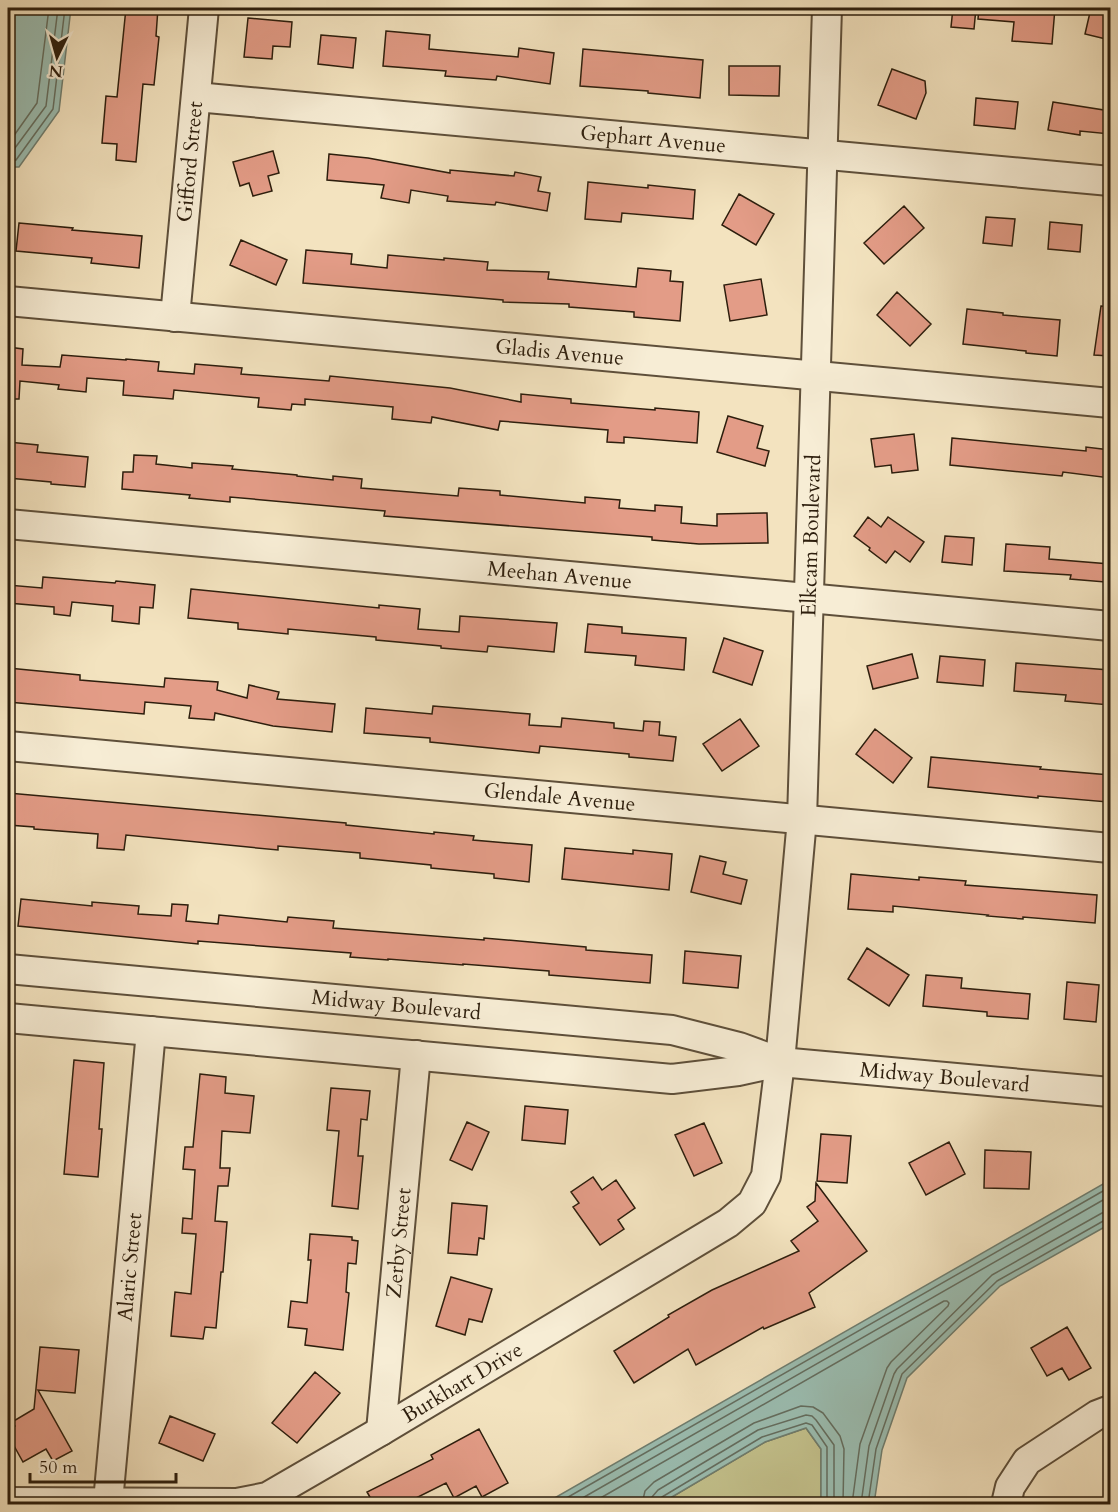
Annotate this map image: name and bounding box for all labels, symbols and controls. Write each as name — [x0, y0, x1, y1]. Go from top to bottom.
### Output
north arrow — [27, 27, 87, 87]
text: N — [48, 59, 64, 83]
street label: Gifford Street — [170, 99, 210, 224]
street label: Gephart Avenue — [579, 118, 727, 161]
street label: Gladis Avenue — [494, 332, 625, 373]
street label: Elkcam Boulevard — [794, 454, 828, 617]
street label: Meehan Avenue — [486, 554, 633, 597]
street label: Glendale Avenue — [482, 776, 637, 819]
street label: Midway Boulevard — [310, 983, 482, 1027]
street label: Midway Boulevard — [859, 1055, 1031, 1100]
street label: Zerby Street — [379, 1186, 419, 1299]
street label: Alaric Street — [111, 1211, 149, 1322]
street label: Burkhart Drive — [397, 1335, 528, 1430]
scale bar — [30, 1446, 176, 1484]
text: 50 m — [39, 1455, 78, 1480]

